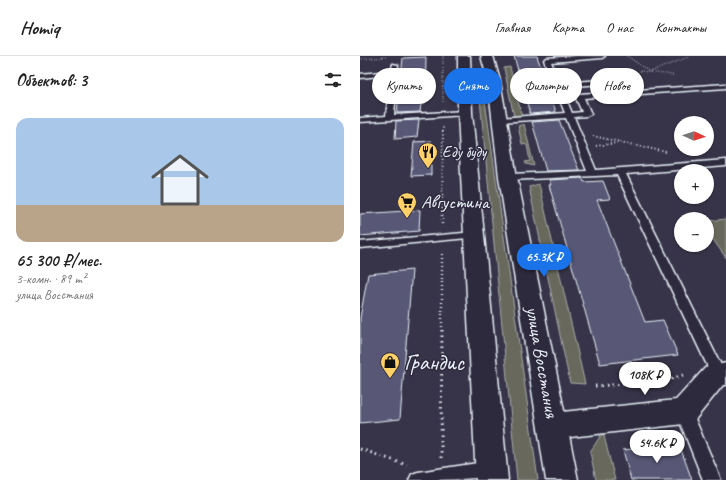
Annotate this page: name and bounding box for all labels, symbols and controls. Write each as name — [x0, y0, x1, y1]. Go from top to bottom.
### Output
text: Homiq — [20, 16, 59, 40]
text: Главная — [495, 19, 530, 36]
text: Карта — [552, 19, 584, 36]
text: О нас — [606, 19, 633, 36]
text: Контакты — [655, 19, 706, 36]
chip: Купить — [372, 68, 436, 104]
chip: Снять — [444, 68, 502, 104]
chip: Фильтры — [510, 68, 582, 104]
chip: Новое — [590, 68, 644, 104]
icon: filters — [322, 69, 344, 91]
text: Объектов: 3 — [16, 70, 87, 91]
north arrow — [674, 116, 714, 156]
map controls — [674, 116, 714, 252]
restaurant icon: Еду буду — [417, 141, 439, 169]
place label: Еду буду — [442, 142, 488, 162]
icon: home — [144, 144, 216, 216]
button: + — [674, 164, 714, 204]
place label: Августина — [421, 190, 491, 214]
supermarket icon: Августина — [396, 191, 418, 219]
button: − — [674, 212, 714, 252]
pin: 65.3K ₽ — [507, 244, 581, 278]
text: 65.3K ₽ — [526, 249, 562, 265]
text: 65 300 ₽/мес. — [16, 250, 102, 271]
text: 3-комн. · 89 m² — [16, 271, 86, 287]
text: улица Восстания — [16, 287, 93, 303]
street label: улица Восстания — [520, 304, 564, 421]
place label: Грандис — [404, 348, 466, 377]
shop icon: Грандис — [379, 351, 401, 379]
pin: 108K ₽ — [612, 362, 678, 396]
text: 108K ₽ — [628, 367, 662, 383]
pin: 54.6K ₽ — [620, 430, 694, 464]
text: 54.6K ₽ — [639, 435, 675, 451]

